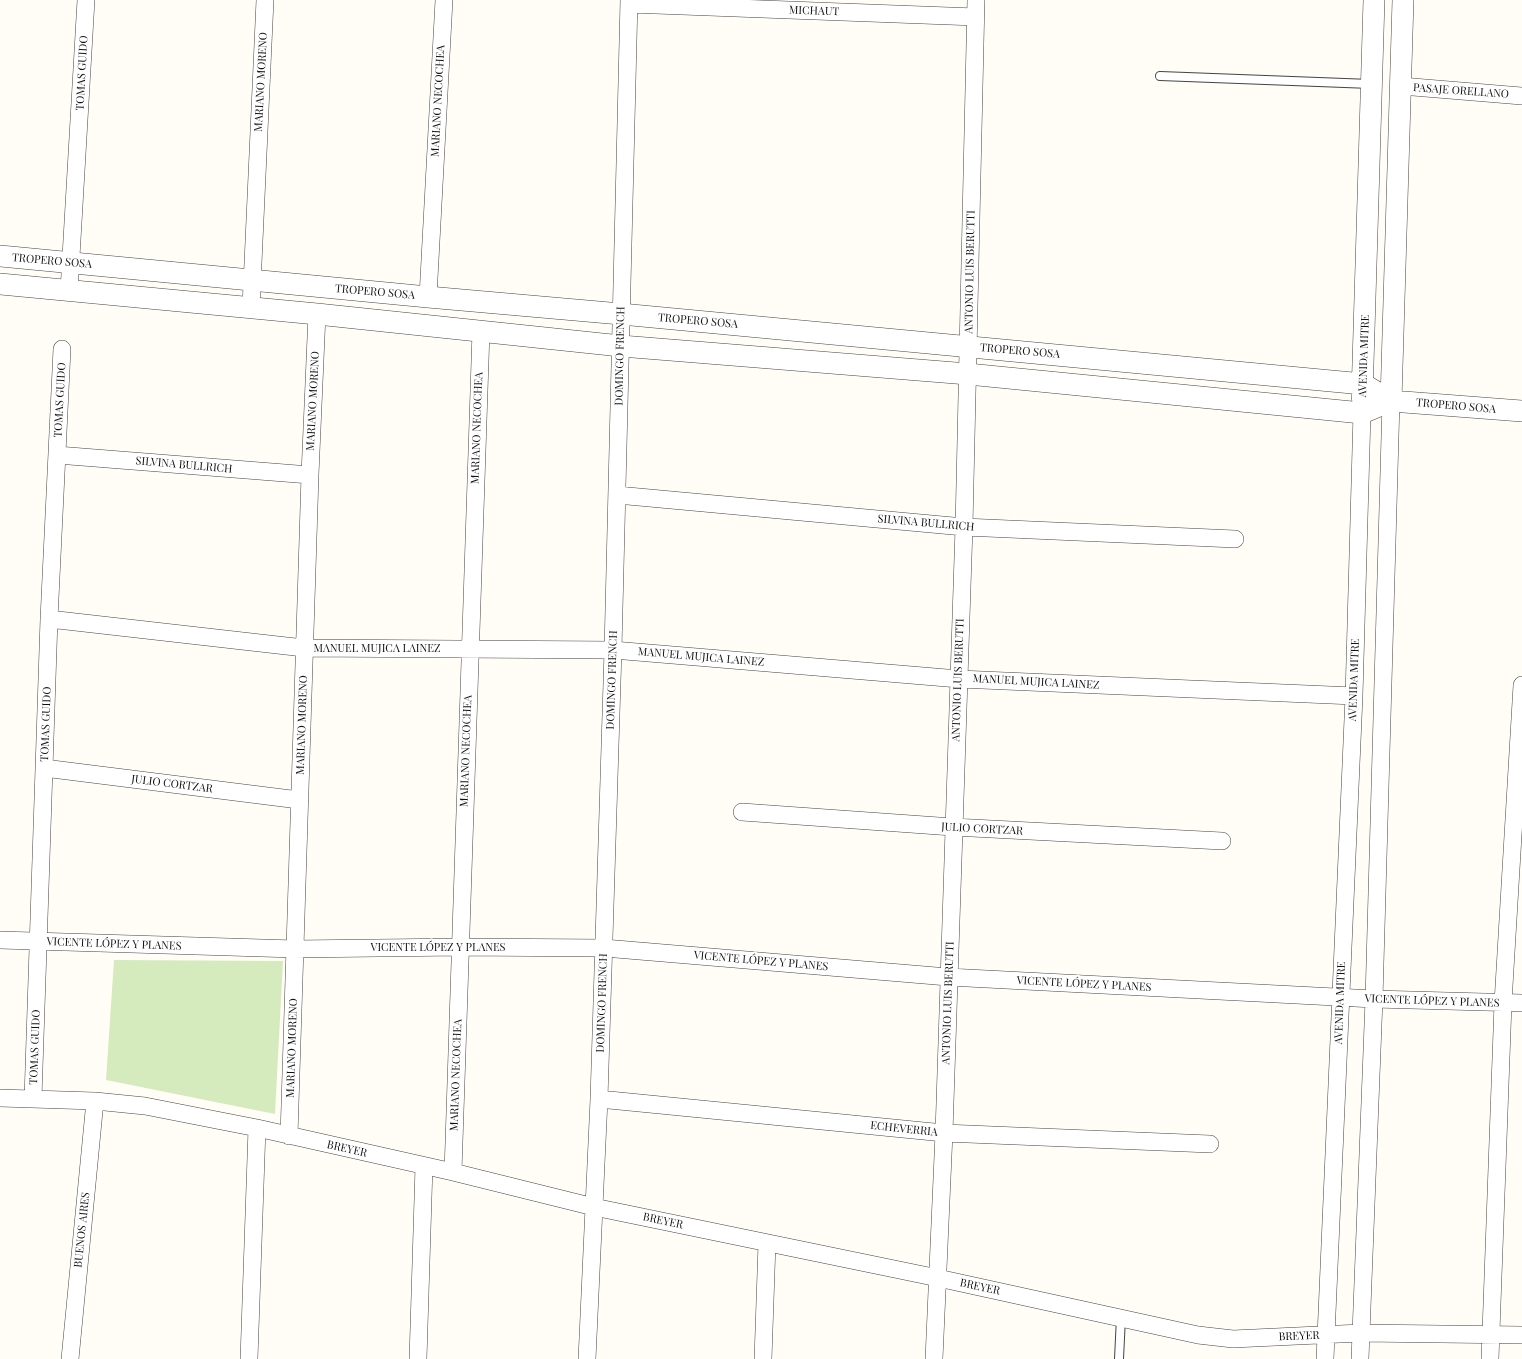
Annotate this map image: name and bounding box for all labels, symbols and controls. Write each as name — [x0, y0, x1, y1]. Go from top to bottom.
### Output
street label: MICHAUT — [789, 4, 839, 18]
street label: MARIANO MORENO — [252, 32, 270, 132]
street label: TOMAS GUIDO — [73, 35, 91, 111]
street label: MARIANO NECOCHEA — [428, 45, 448, 157]
street label: PASAJE ORELLANO — [1413, 81, 1509, 101]
street label: ANTONIO LUIS BERUTTI — [962, 210, 978, 334]
street label: TROPERO SOSA — [12, 251, 92, 271]
street label: TROPERO SOSA — [335, 282, 415, 302]
street label: DOMINGO FRENCH — [613, 306, 627, 406]
street label: TROPERO SOSA — [658, 311, 738, 331]
street label: AVENIDA MITRE — [1356, 314, 1372, 398]
street label: TROPERO SOSA — [980, 341, 1060, 361]
street label: MARIANO MORENO — [304, 351, 322, 451]
street label: TOMAS GUIDO — [51, 362, 69, 438]
street label: MARIANO NECOCHEA — [468, 372, 486, 484]
street label: TROPERO SOSA — [1416, 396, 1496, 416]
street label: SILVINA BULLRICH — [135, 454, 233, 476]
street label: SILVINA BULLRICH — [877, 512, 975, 534]
street label: ANTONIO LUIS BERUTTI — [949, 618, 967, 742]
street label: DOMINGO FRENCH — [604, 630, 620, 730]
street label: AVENIDA MITRE — [1346, 638, 1362, 722]
street label: MANUEL MUJICA LAINEZ — [314, 642, 440, 656]
street label: MANUEL MUJICA LAINEZ — [637, 645, 765, 669]
street label: MANUEL MUJICA LAINEZ — [972, 672, 1100, 692]
street label: MARIANO MORENO — [294, 675, 310, 775]
street label: TOMAS GUIDO — [38, 686, 54, 762]
street label: MARIANO NECOCHEA — [457, 695, 475, 807]
street label: JULIO CORTZAR — [131, 772, 213, 796]
street label: JULIO CORTZAR — [941, 820, 1023, 838]
street label: VICENTE LÓPEZ Y PLANES — [46, 935, 182, 953]
street label: VICENTE LÓPEZ Y PLANES — [370, 941, 506, 955]
street label: ANTONIO LUIS BERUTTI — [939, 941, 957, 1065]
street label: VICENTE LÓPEZ Y PLANES — [693, 949, 829, 973]
street label: DOMINGO FRENCH — [594, 953, 610, 1053]
street label: AVENIDA MITRE — [1332, 961, 1348, 1045]
street label: VICENTE LÓPEZ Y PLANES — [1016, 974, 1152, 994]
street label: VICENTE LÓPEZ Y PLANES — [1364, 992, 1500, 1010]
street label: MARIANO MORENO — [284, 998, 300, 1098]
street label: TOMAS GUIDO — [27, 1009, 43, 1085]
street label: MARIANO NECOCHEA — [447, 1019, 465, 1131]
street label: ECHEVERRIA — [870, 1119, 938, 1139]
street label: BREYER — [326, 1138, 368, 1160]
street label: BUENOS AIRES — [71, 1192, 93, 1268]
street label: BREYER — [642, 1210, 684, 1232]
street label: BREYER — [959, 1276, 1001, 1298]
street label: BREYER — [1278, 1329, 1320, 1343]

